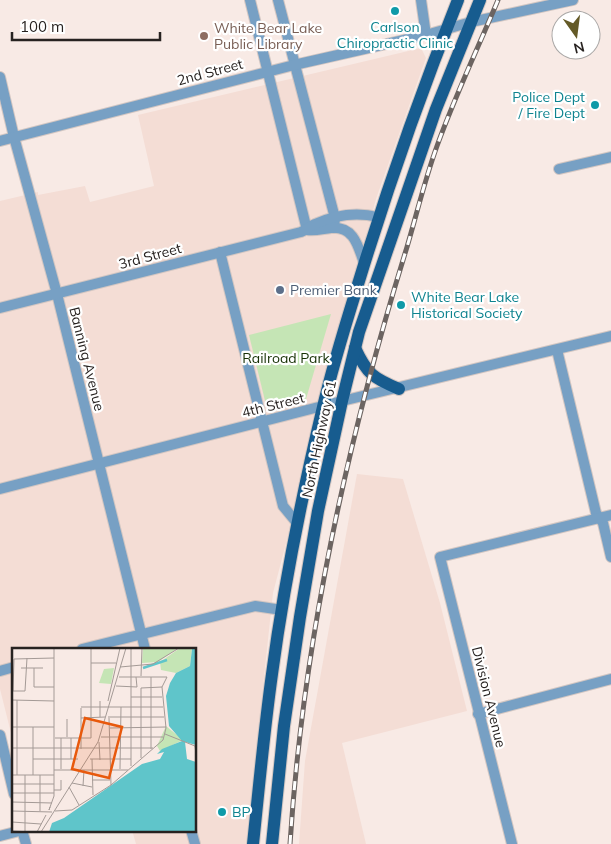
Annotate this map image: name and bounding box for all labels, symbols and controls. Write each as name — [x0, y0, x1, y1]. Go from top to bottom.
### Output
marker: Carlson Chiropractic Clinic — [389, 5, 401, 17]
scale bar — [12, 10, 160, 42]
north arrow — [551, 10, 601, 60]
text: 100 m — [20, 17, 64, 36]
place label: Carlson Chiropractic Clinic — [337, 18, 453, 52]
place label: White Bear Lake Public Library — [214, 19, 322, 53]
marker: White Bear Lake Public Library — [198, 30, 210, 42]
text: N — [572, 38, 586, 58]
street label: 2nd Street — [175, 55, 245, 89]
place label: Police Dept / Fire Dept — [512, 88, 585, 122]
marker: Police Dept / Fire Dept — [589, 99, 601, 111]
street label: 3rd Street — [117, 239, 183, 273]
place label: Premier Bank — [290, 281, 378, 299]
marker: Premier Bank — [274, 284, 286, 296]
place label: White Bear Lake Historical Society — [411, 288, 523, 322]
marker: White Bear Lake Historical Society — [395, 299, 407, 311]
street label: Banning Avenue — [65, 305, 109, 413]
park label: Railroad Park — [242, 349, 331, 367]
street label: North Highway 61 — [298, 379, 340, 499]
street label: 4th Street — [240, 389, 306, 421]
street label: Division Avenue — [468, 645, 510, 749]
inset map — [12, 648, 196, 832]
place label: BP — [232, 803, 251, 821]
marker: BP — [216, 806, 228, 818]

